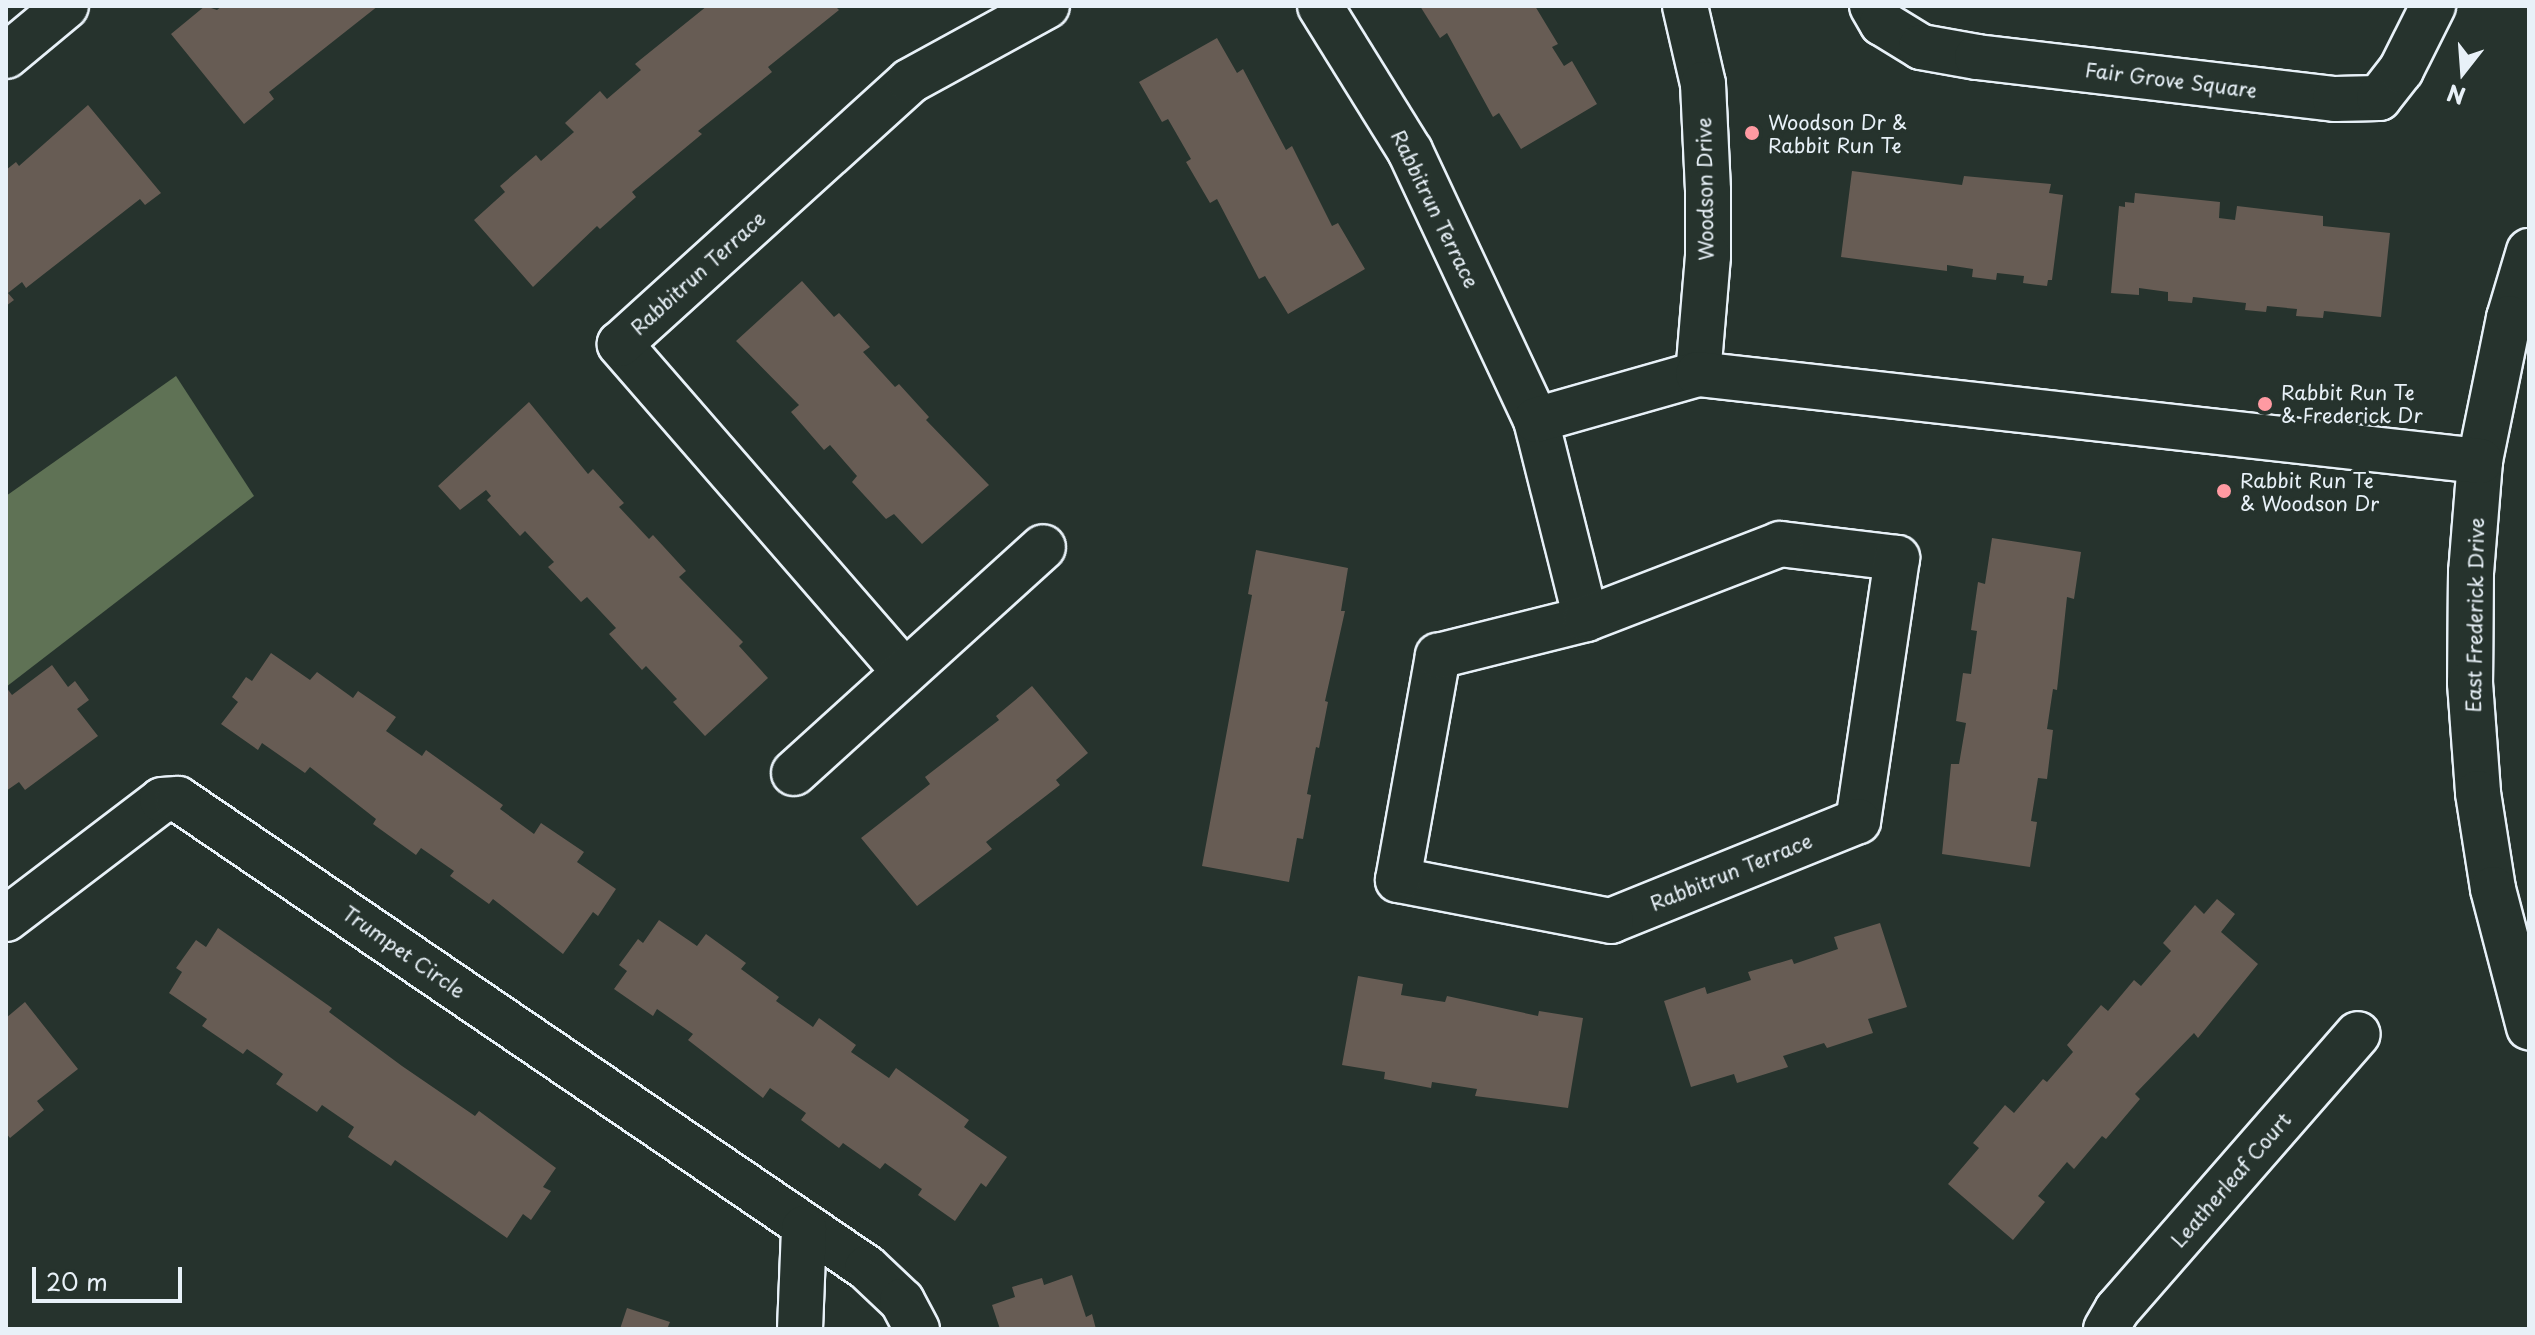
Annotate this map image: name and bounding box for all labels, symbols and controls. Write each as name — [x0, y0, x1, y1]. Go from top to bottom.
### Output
north arrow — [2423, 32, 2503, 112]
street label: Fair Grove Square — [2082, 57, 2260, 103]
text: N — [2443, 77, 2469, 114]
place label: Woodson Dr & Rabbit Run Te — [1768, 110, 1907, 157]
street label: Woodson Drive — [1692, 117, 1718, 261]
marker: Woodson Dr & Rabbit Run Te — [1743, 124, 1761, 142]
street label: Rabbitrun Terrace — [1386, 126, 1484, 292]
street label: Rabbitrun Terrace — [626, 206, 770, 340]
place label: Rabbit Run Te & Frederick Dr — [2281, 380, 2422, 427]
marker: Rabbit Run Te & Frederick Dr — [2256, 395, 2274, 413]
place label: Rabbit Run Te & Woodson Dr — [2240, 468, 2379, 515]
marker: Rabbit Run Te & Woodson Dr — [2215, 482, 2233, 500]
street label: East Frederick Drive — [2461, 518, 2489, 712]
street label: Rabbitrun Terrace — [1646, 828, 1816, 916]
street label: Trumpet Circle — [338, 900, 470, 1004]
street label: Leatherleaf Court — [2166, 1108, 2296, 1252]
scale bar — [36, 1251, 186, 1301]
text: 20 m — [46, 1263, 108, 1299]

